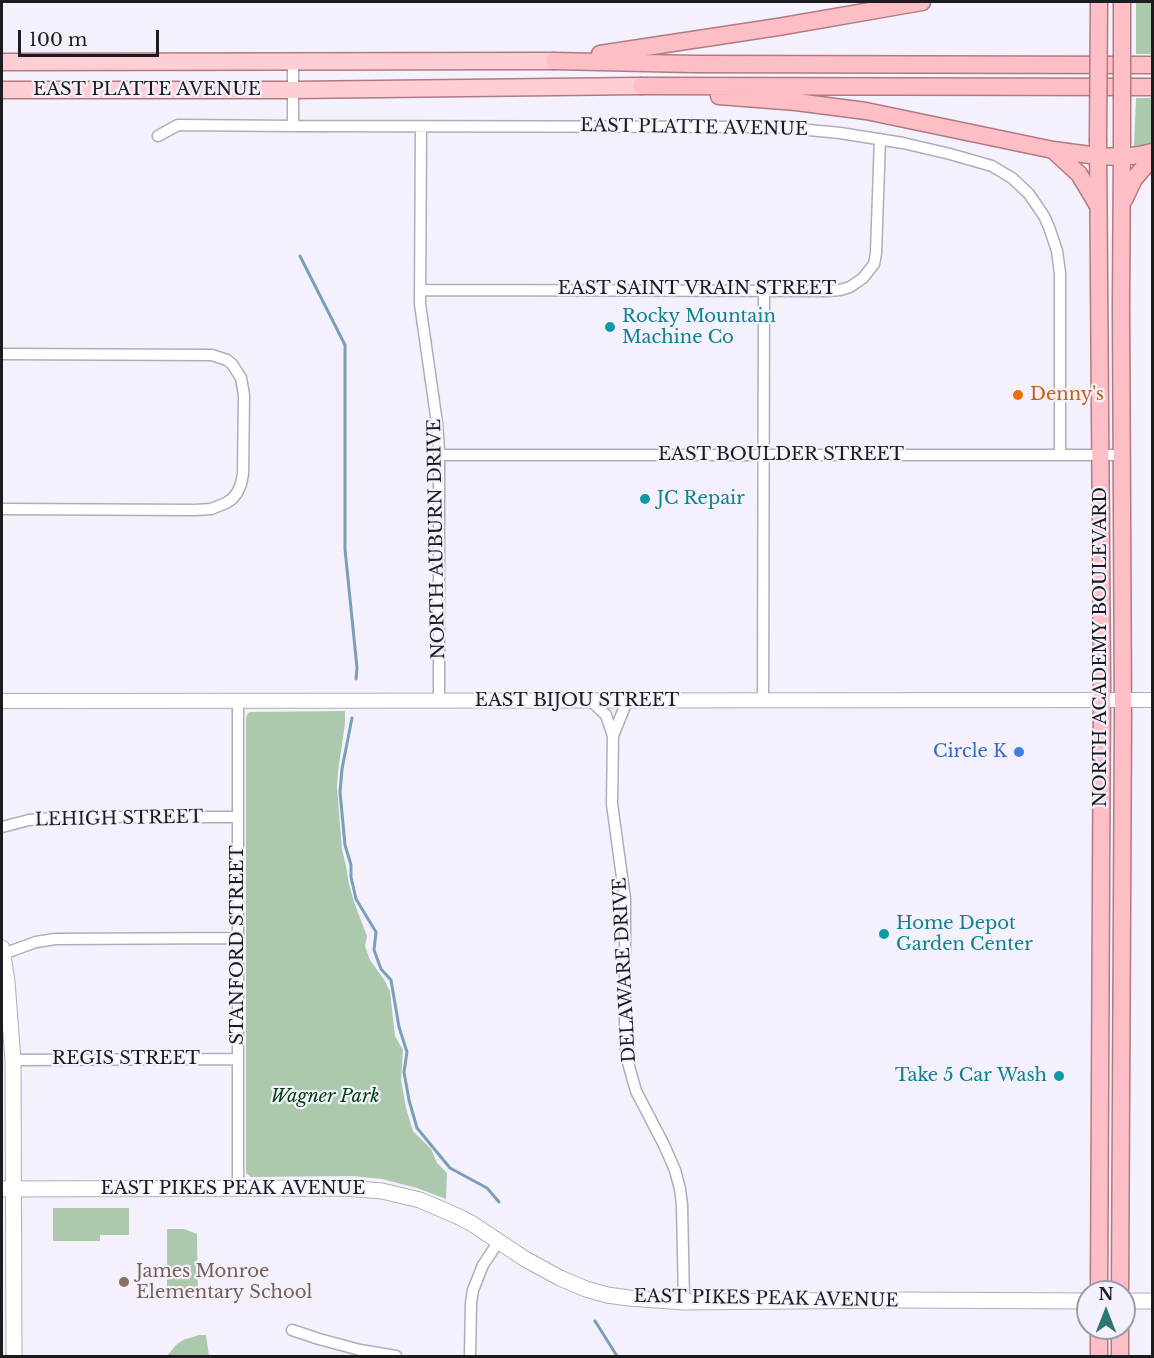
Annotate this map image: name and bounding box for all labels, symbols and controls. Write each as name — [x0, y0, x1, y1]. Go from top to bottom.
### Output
scale bar — [21, 18, 162, 56]
text: 100 m — [29, 29, 87, 51]
street label: EAST PLATTE AVENUE — [33, 79, 261, 101]
street label: EAST PLATTE AVENUE — [580, 115, 808, 141]
street label: EAST SAINT VRAIN STREET — [558, 278, 836, 300]
place label: Rocky Mountain Machine Co — [622, 306, 776, 348]
marker: Rocky Mountain Machine Co — [603, 320, 617, 334]
place label: Denny's — [1030, 384, 1104, 406]
marker: Denny's — [1011, 388, 1025, 402]
street label: NORTH AUBURN DRIVE — [424, 418, 450, 660]
street label: EAST BOULDER STREET — [658, 444, 904, 466]
street label: NORTH ACADEMY BOULEVARD — [1090, 487, 1112, 807]
place label: JC Repair — [657, 488, 745, 510]
marker: JC Repair — [638, 492, 652, 506]
street label: EAST BIJOU STREET — [475, 690, 679, 712]
place label: Circle K — [933, 741, 1007, 763]
marker: Circle K — [1012, 745, 1026, 759]
street label: LEHIGH STREET — [35, 807, 203, 831]
street label: STANFORD STREET — [227, 845, 249, 1045]
street label: DELAWARE DRIVE — [609, 877, 641, 1063]
place label: Home Depot Garden Center — [896, 913, 1033, 956]
marker: Home Depot Garden Center — [877, 927, 891, 941]
street label: REGIS STREET — [52, 1048, 200, 1070]
place label: Take 5 Car Wash — [895, 1065, 1047, 1087]
marker: Take 5 Car Wash — [1052, 1069, 1066, 1083]
park label: Wagner Park — [271, 1086, 379, 1108]
street label: EAST PIKES PEAK AVENUE — [101, 1178, 365, 1200]
place label: James Monroe Elementary School — [136, 1261, 312, 1304]
marker: James Monroe Elementary School — [117, 1275, 131, 1289]
north arrow — [1076, 1280, 1136, 1340]
text: N — [1098, 1284, 1114, 1304]
street label: EAST PIKES PEAK AVENUE — [633, 1286, 899, 1312]

